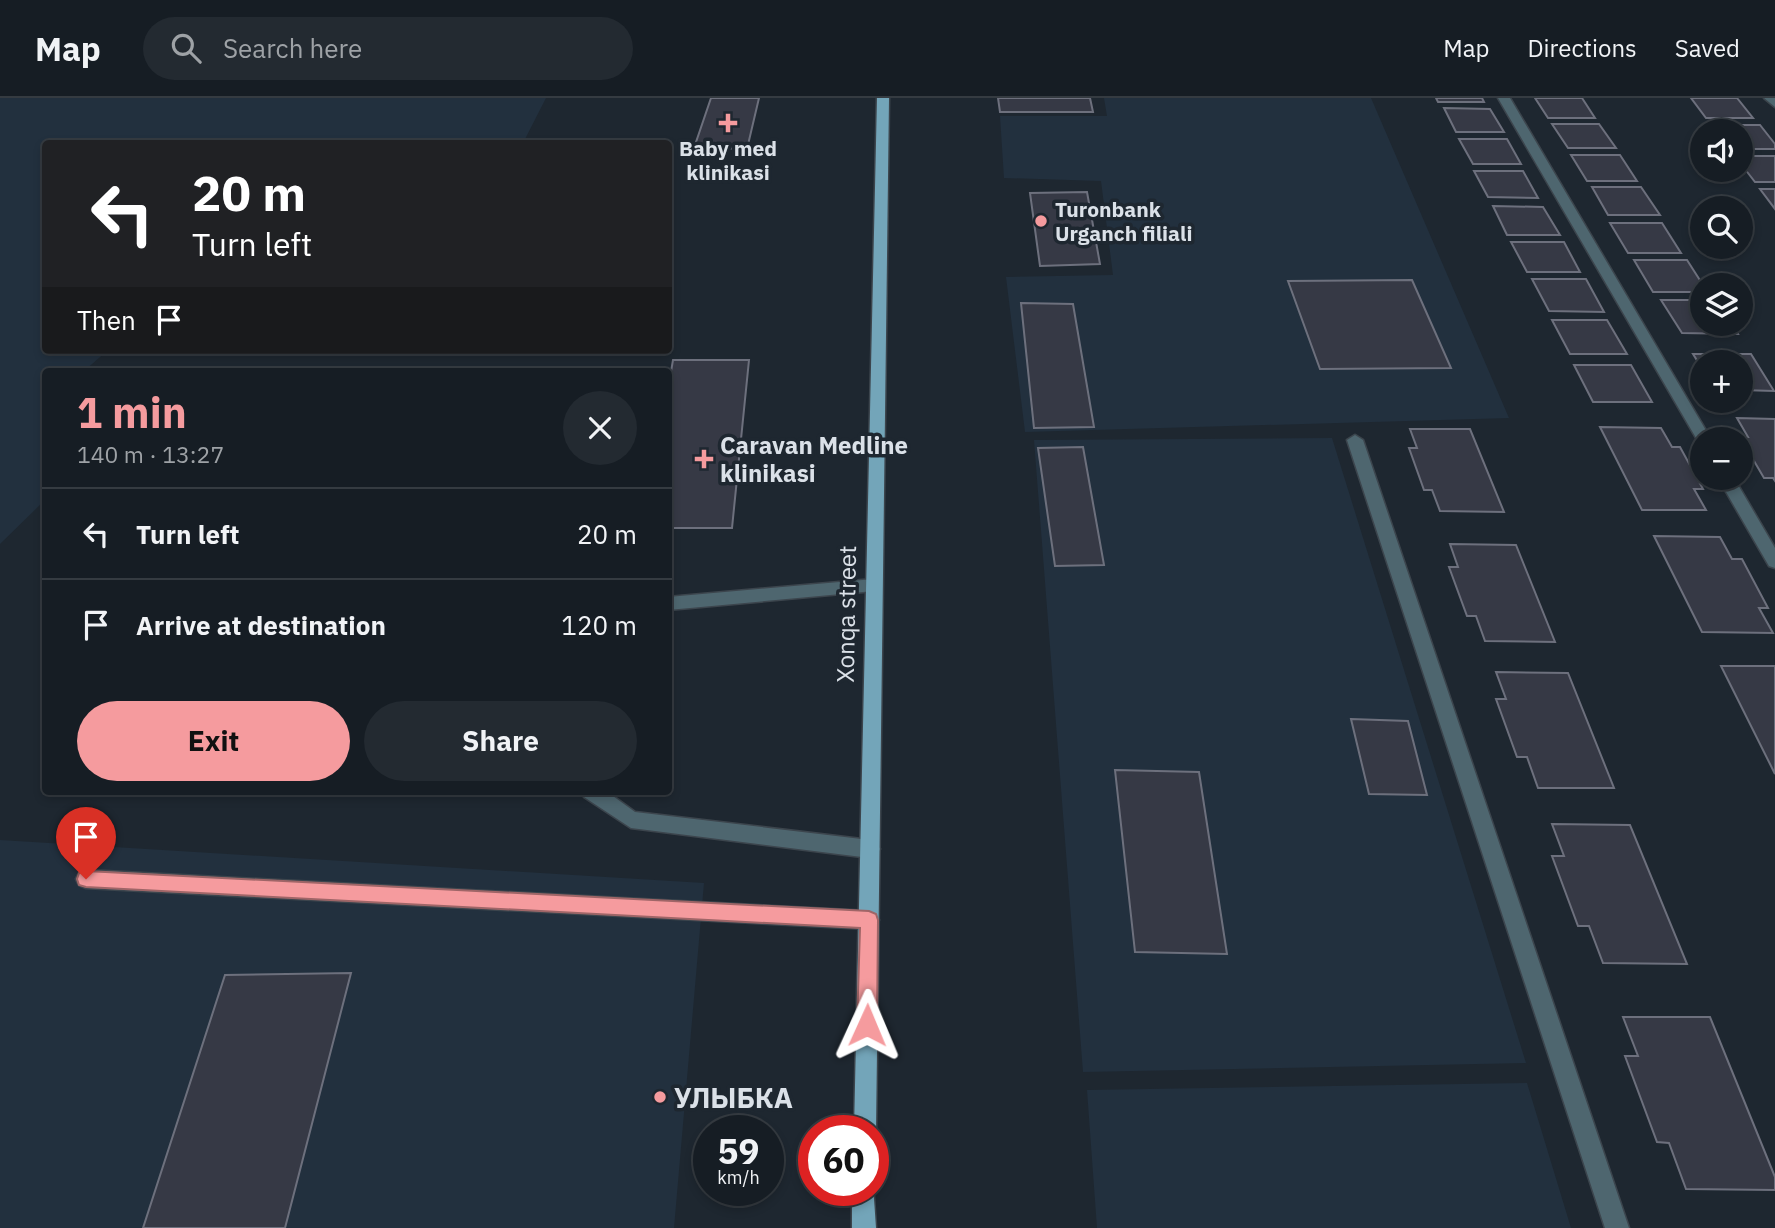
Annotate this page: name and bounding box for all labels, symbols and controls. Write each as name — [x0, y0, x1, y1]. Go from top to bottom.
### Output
search box — [143, 17, 633, 80]
text: Map — [35, 27, 101, 70]
icon: search — [167, 29, 205, 67]
text: Search here — [223, 31, 362, 65]
text: Map — [1443, 32, 1489, 64]
text: Directions — [1527, 32, 1637, 64]
text: Saved — [1675, 32, 1740, 64]
marker: Baby med klinikasi — [718, 113, 738, 133]
map controls — [1690, 119, 1753, 490]
button: sound — [1690, 119, 1753, 182]
place label: Baby med klinikasi — [679, 134, 777, 186]
text: 20 m — [192, 161, 306, 224]
icon: left — [77, 168, 168, 259]
place label: Turonbank Urganch filiali — [1055, 195, 1192, 247]
button: search — [1690, 196, 1753, 259]
marker: Turonbank Urganch filiali — [1033, 213, 1049, 229]
text: Turn left — [192, 223, 312, 265]
button: layers — [1690, 273, 1753, 336]
icon: arrive — [150, 301, 188, 339]
text: Then — [77, 303, 136, 337]
button: + — [1690, 350, 1753, 413]
text: 1 min — [77, 385, 187, 440]
button: close — [563, 391, 637, 465]
button: − — [1690, 427, 1753, 490]
place label: Caravan Medline klinikasi — [720, 429, 908, 489]
text: 140 m · 13:27 — [77, 439, 224, 469]
marker: Caravan Medline klinikasi — [694, 449, 714, 469]
icon: left — [77, 515, 115, 553]
text: Turn left — [136, 517, 239, 551]
text: 20 m — [577, 517, 637, 551]
street label: Xonqa street — [829, 545, 863, 683]
icon: arrive — [77, 606, 115, 644]
text: Arrive at destination — [136, 608, 386, 642]
text: 120 m — [561, 608, 637, 642]
button: Exit — [77, 701, 350, 781]
button: Share — [364, 701, 637, 781]
pin — [56, 807, 116, 879]
icon: arrive — [67, 818, 105, 856]
position arrow — [830, 988, 904, 1062]
place label: УЛЫБКА — [674, 1079, 793, 1116]
marker: УЛЫБКА — [652, 1089, 668, 1105]
speed limit sign: 60 — [798, 1115, 889, 1206]
text: 59 — [717, 1128, 760, 1174]
text: km/h — [717, 1166, 760, 1189]

